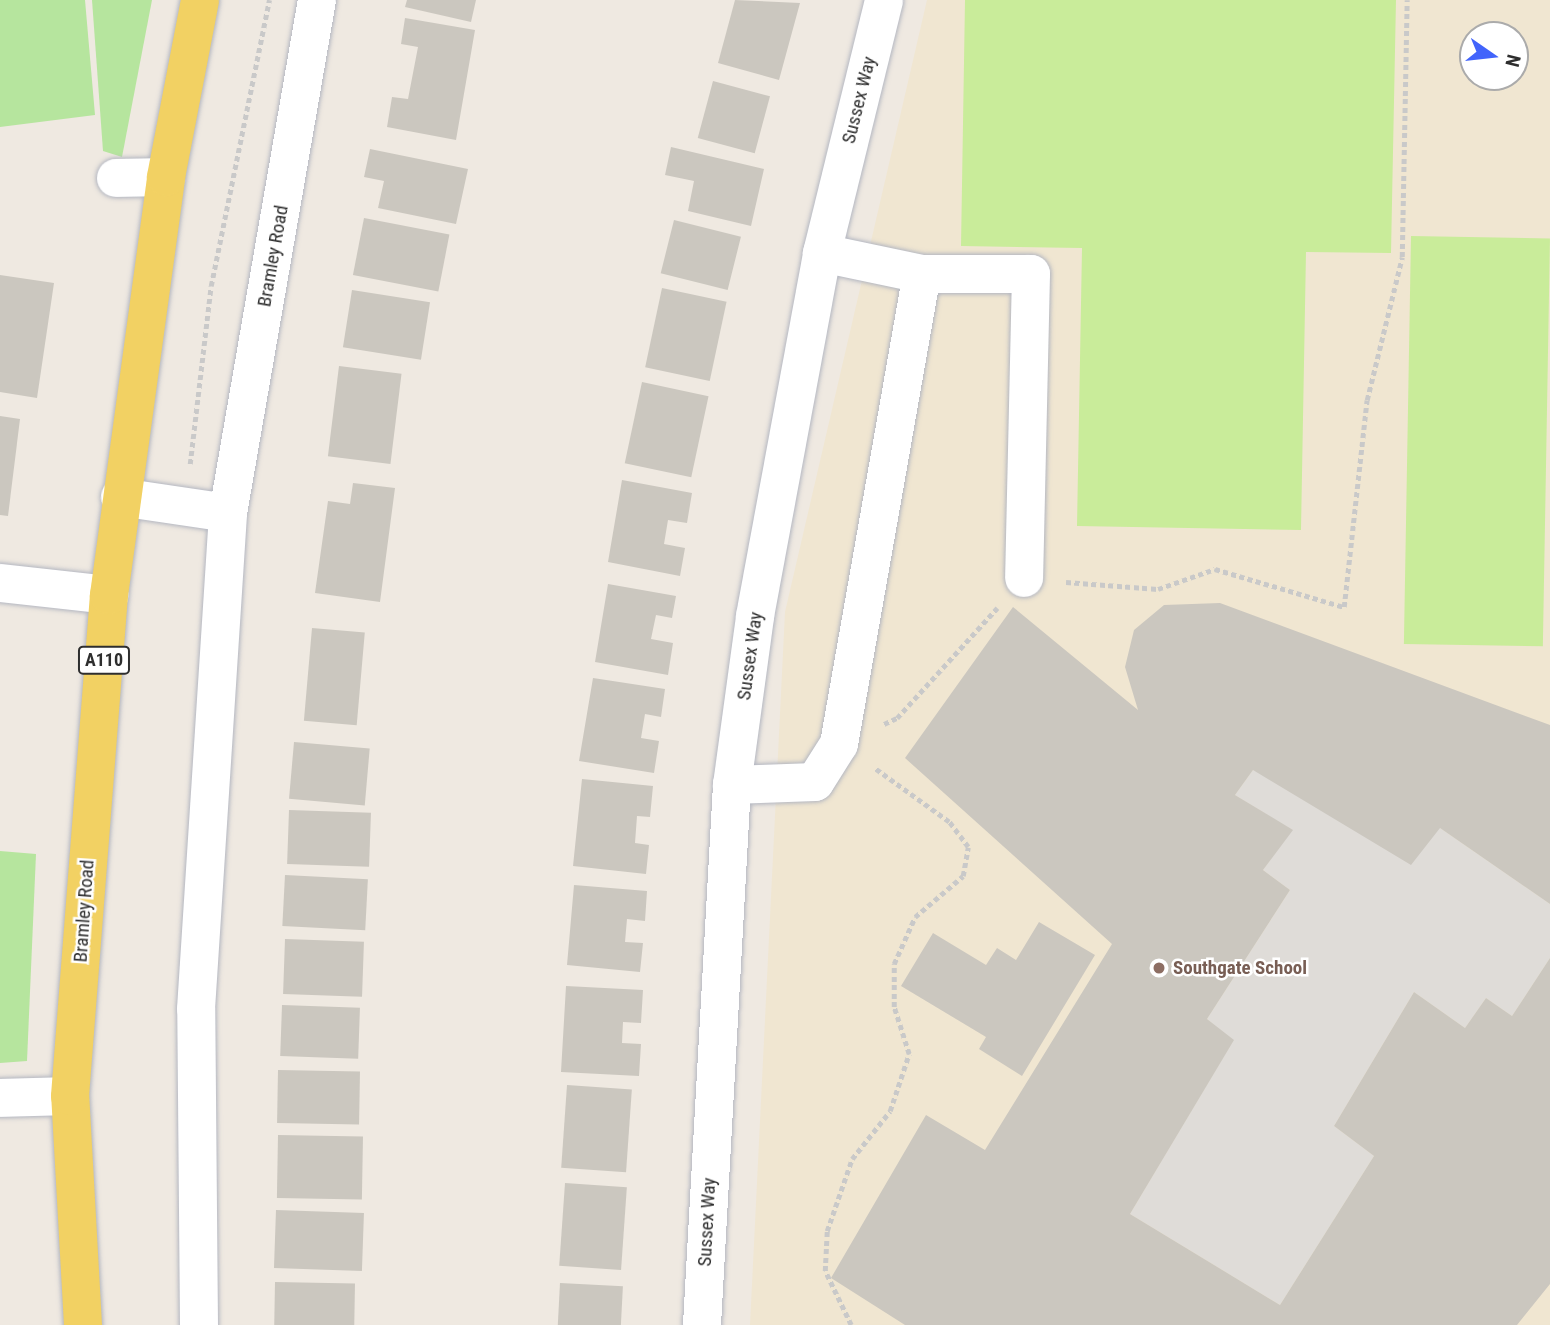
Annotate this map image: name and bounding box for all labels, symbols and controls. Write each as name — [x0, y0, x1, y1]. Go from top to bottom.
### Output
north arrow — [1459, 21, 1529, 91]
text: N — [1500, 52, 1525, 69]
street label: Sussex Way — [837, 54, 881, 146]
street label: Bramley Road — [253, 203, 293, 309]
street label: Sussex Way — [733, 610, 767, 702]
road number: A110 — [78, 646, 130, 674]
street label: Bramley Road — [69, 859, 99, 963]
place label: Southgate School — [1173, 957, 1307, 979]
marker: Southgate School — [1151, 960, 1167, 976]
street label: Sussex Way — [693, 1177, 721, 1267]

